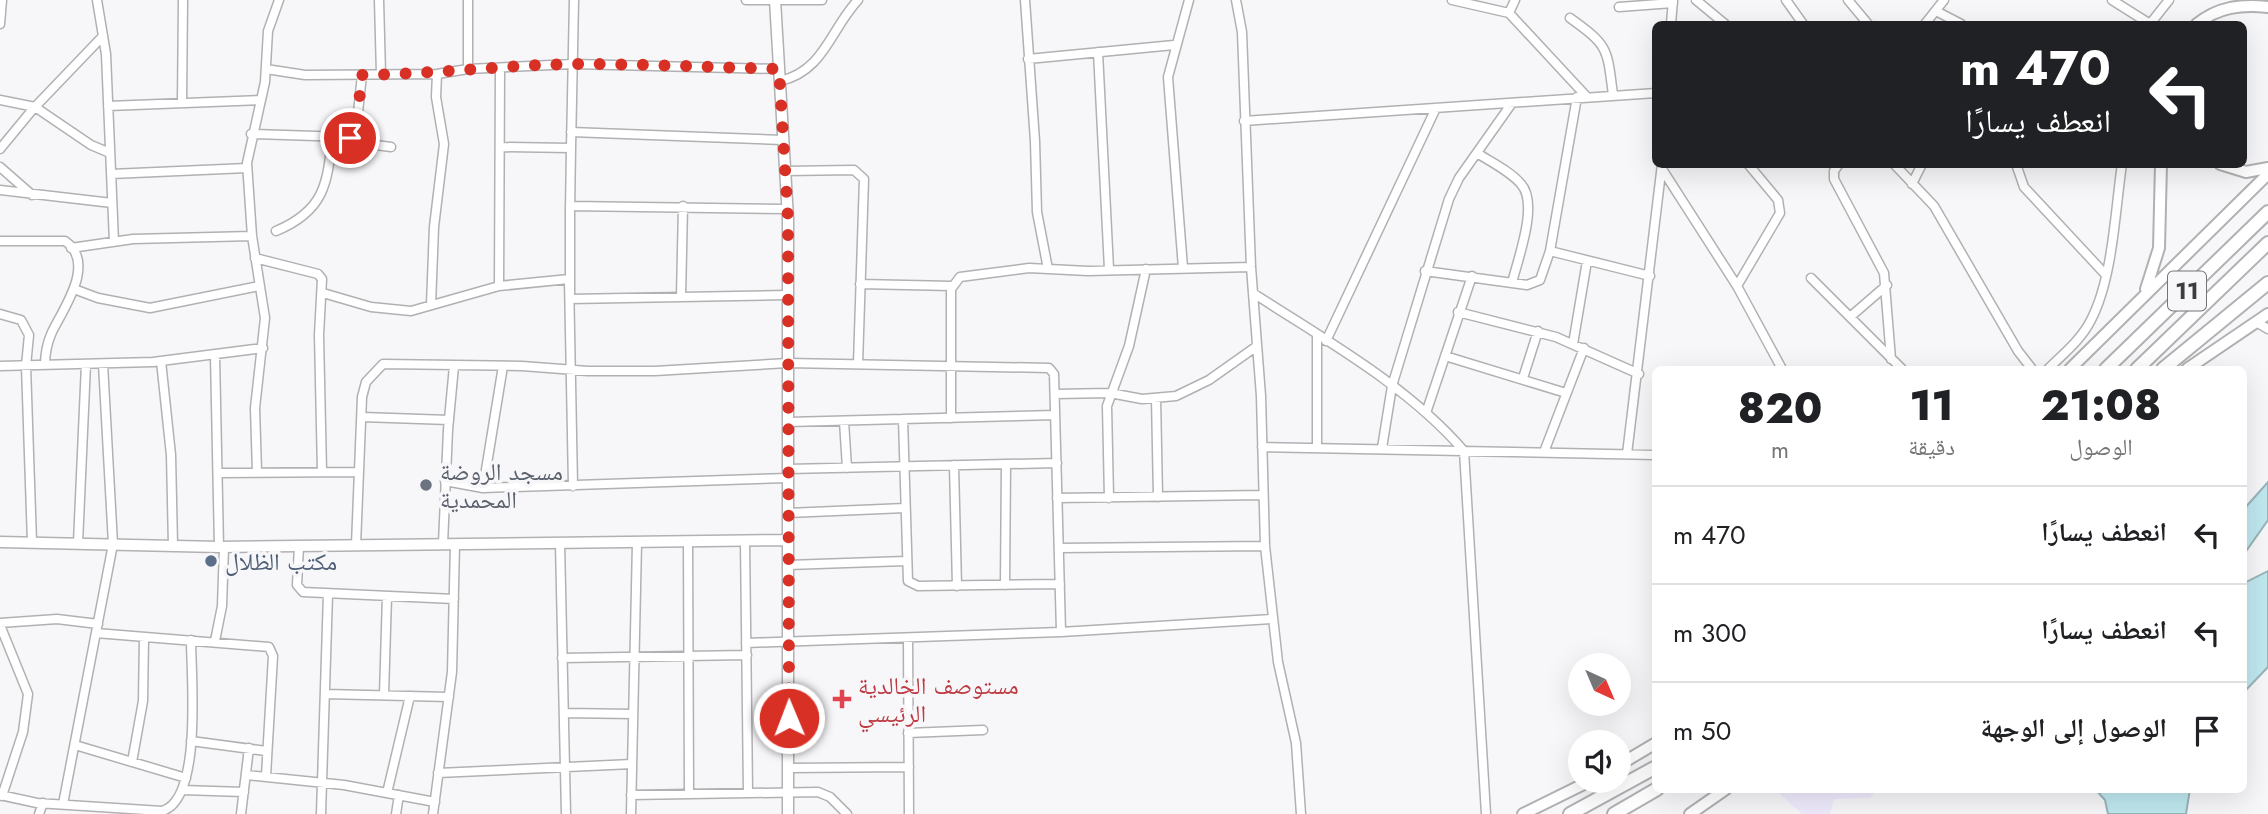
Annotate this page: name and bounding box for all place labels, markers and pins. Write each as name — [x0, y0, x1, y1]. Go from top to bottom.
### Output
pin — [320, 108, 380, 168]
place label: مسجد الروضة المحمدية — [440, 454, 563, 517]
marker: مسجد الروضة المحمدية — [418, 477, 434, 493]
place label: مكتب الظلال — [225, 544, 337, 579]
marker: مكتب الظلال — [203, 553, 219, 569]
place label: مستوصف الخالدية الرئيسي — [858, 668, 1019, 733]
marker: مستوصف الخالدية الرئيسي — [832, 689, 852, 709]

